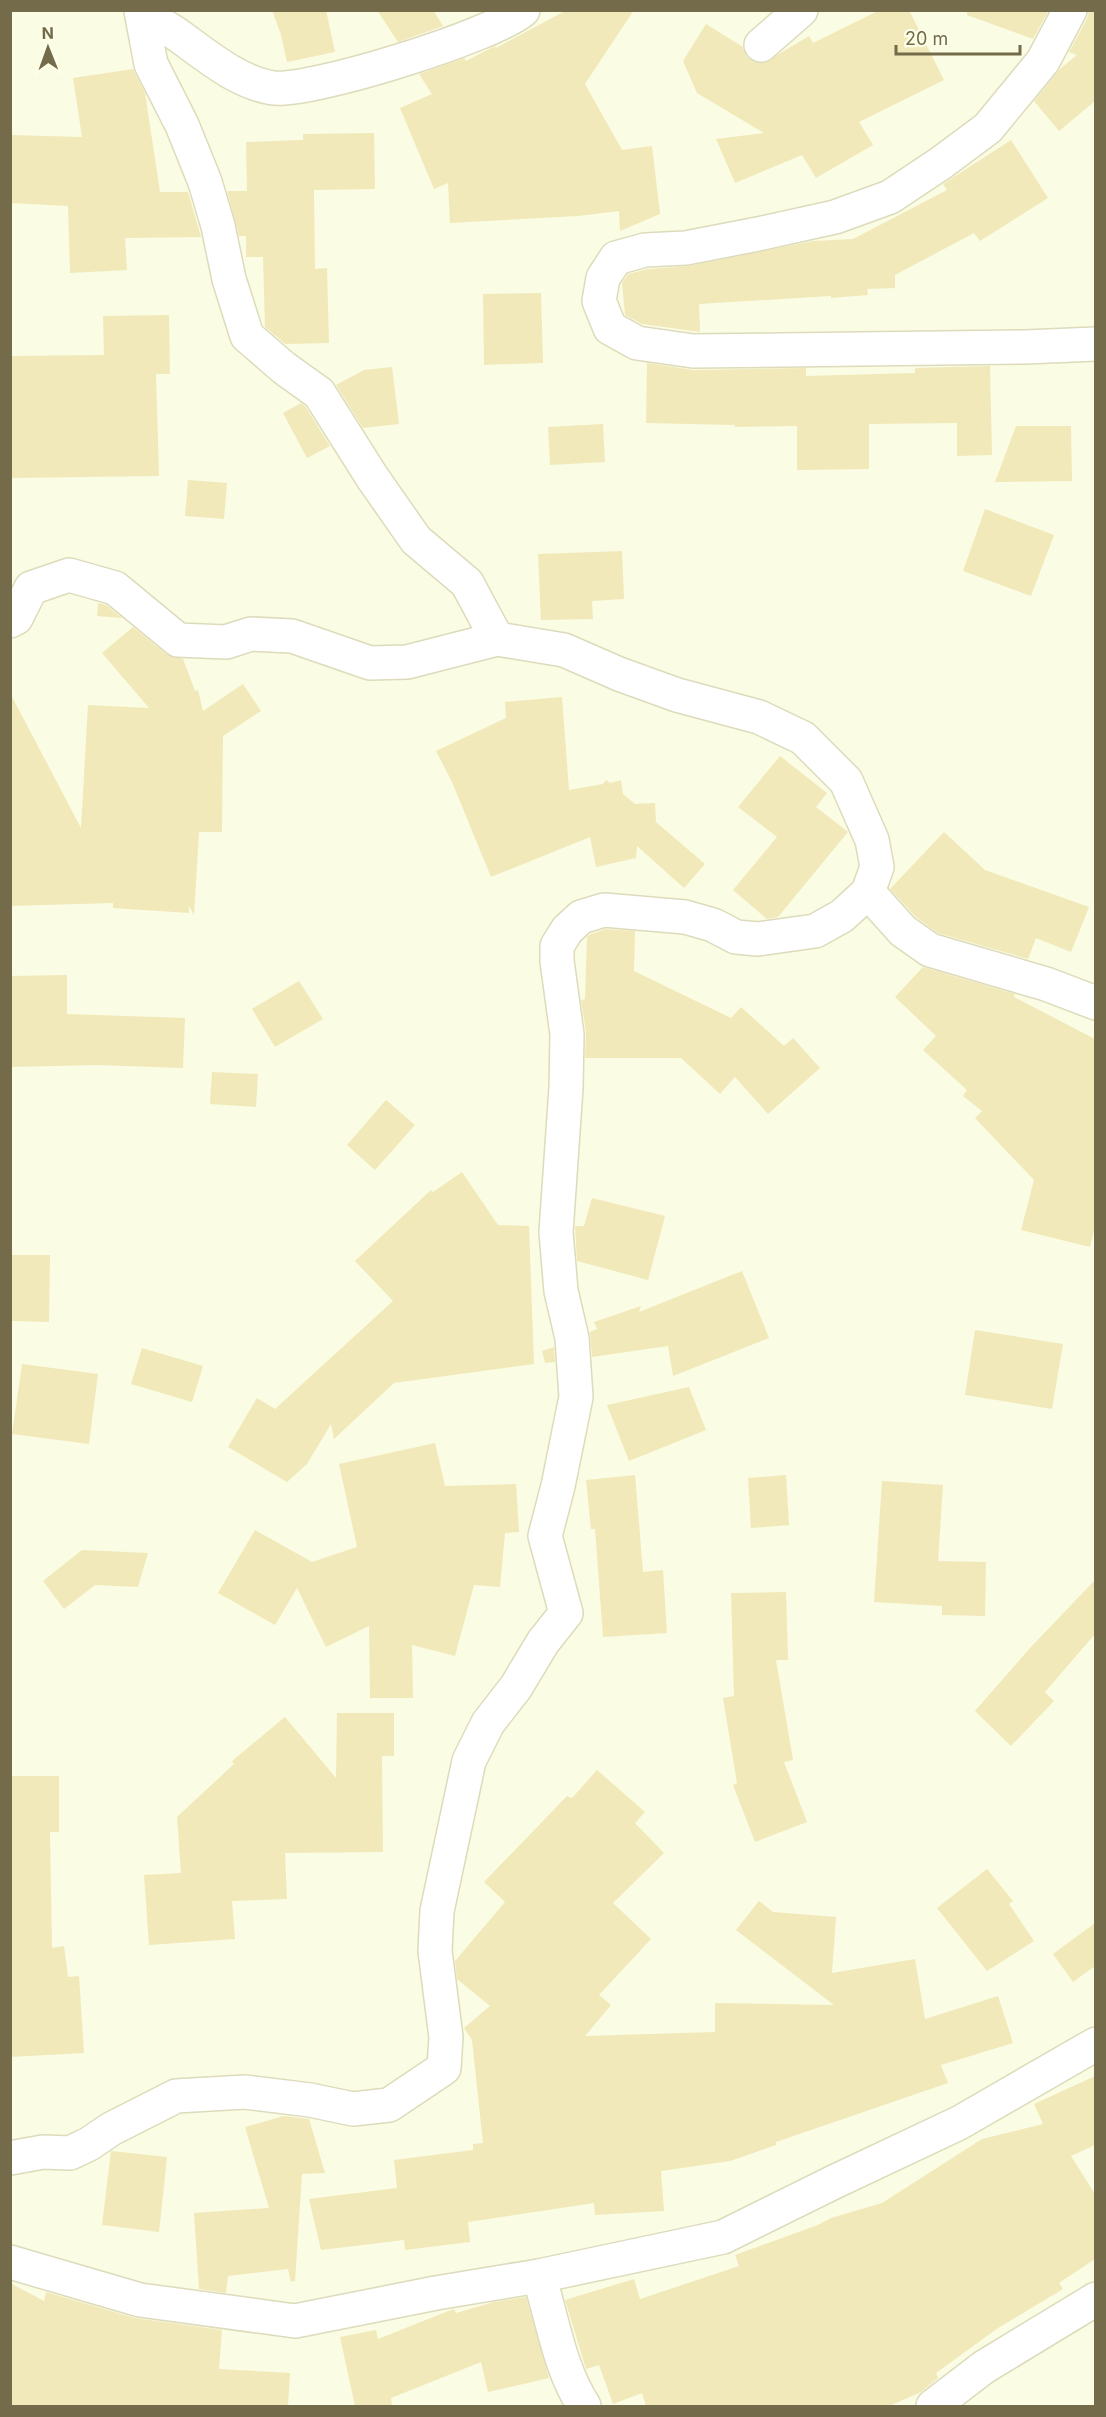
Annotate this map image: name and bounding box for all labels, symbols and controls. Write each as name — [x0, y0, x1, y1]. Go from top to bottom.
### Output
north arrow — [18, 18, 78, 78]
scale bar — [896, 18, 1020, 56]
text: N — [41, 23, 54, 43]
text: 20 m — [905, 28, 948, 49]

